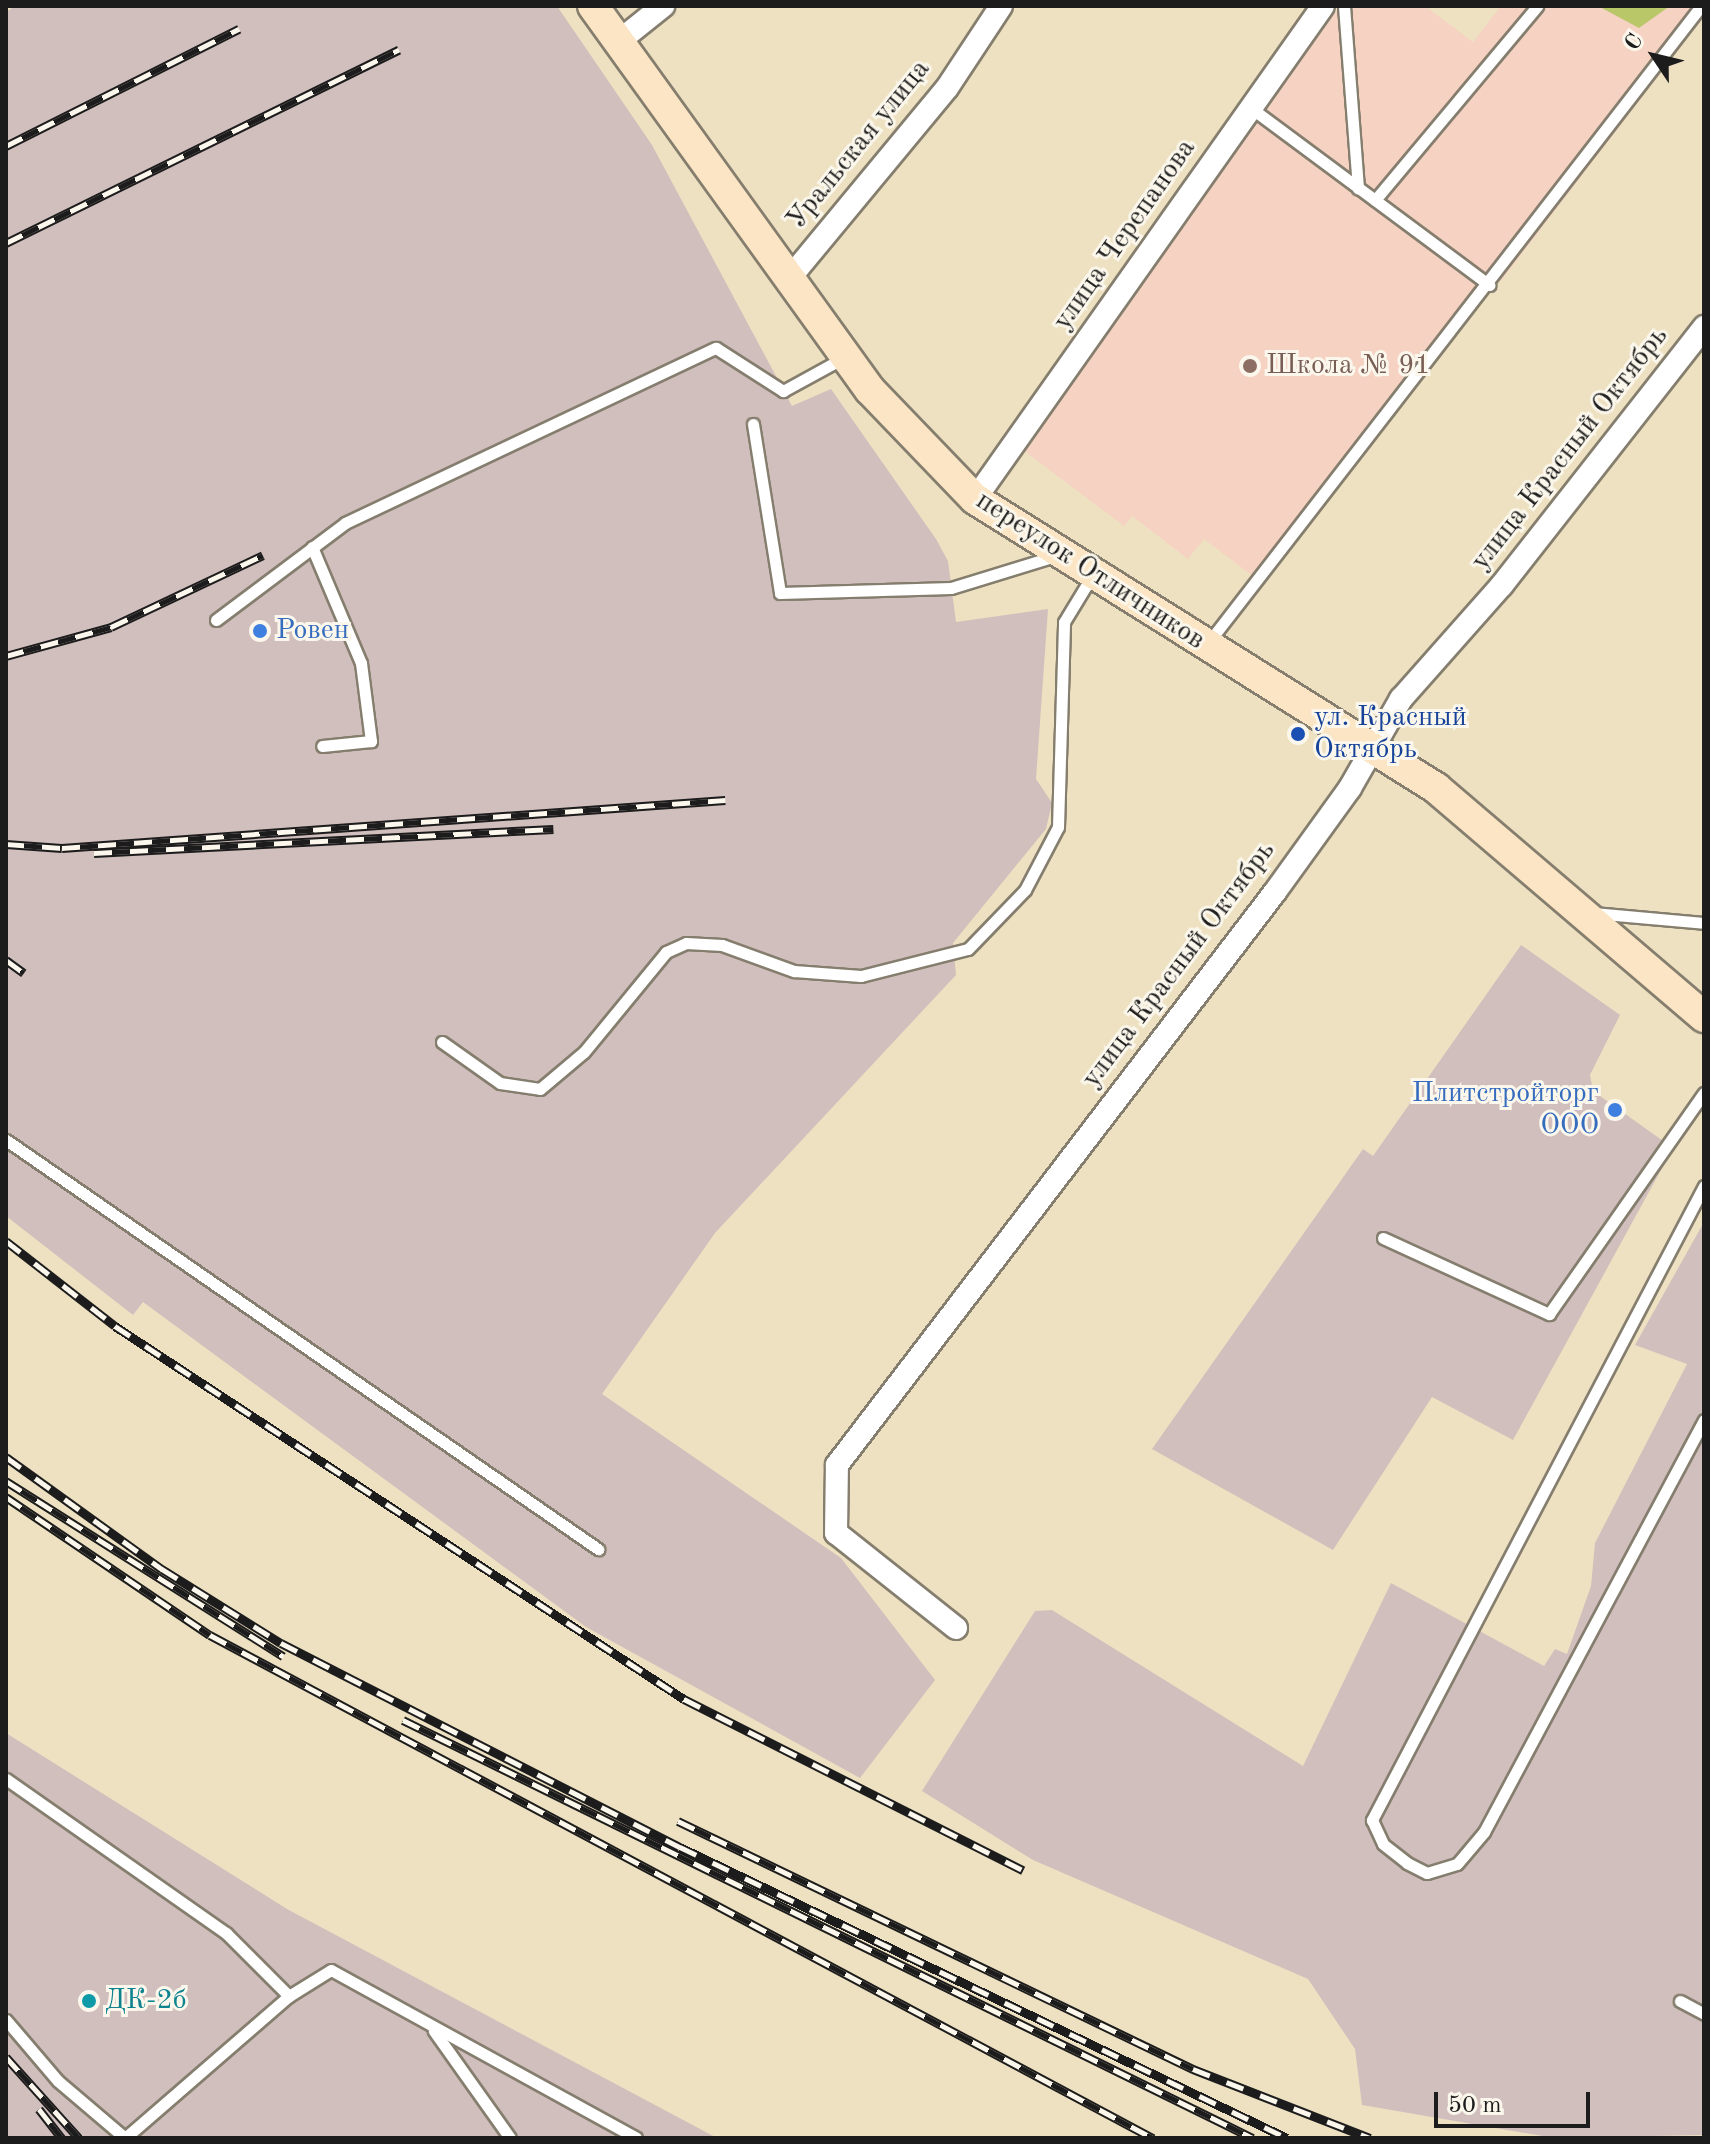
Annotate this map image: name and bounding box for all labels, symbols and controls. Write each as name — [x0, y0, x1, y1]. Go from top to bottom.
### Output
north arrow — [1614, 16, 1694, 96]
text: С — [1621, 30, 1648, 54]
street label: Уральская улица — [780, 53, 938, 237]
street label: улица Черепанова — [1046, 133, 1204, 337]
street label: улица Красный Октябрь — [1464, 320, 1676, 578]
place label: Школа № 91 — [1266, 349, 1431, 383]
marker: Школа № 91 — [1241, 357, 1259, 375]
street label: переулок Отличников — [969, 484, 1211, 658]
place label: Ровен — [276, 614, 349, 648]
marker: Ровен — [251, 622, 269, 640]
place label: ул. Красный Октябрь — [1314, 701, 1467, 767]
marker: ул. Красный Октябрь — [1289, 725, 1307, 743]
street label: улица Красный Октябрь — [1075, 835, 1283, 1095]
place label: Плитстройторг ООО — [1412, 1077, 1599, 1143]
marker: Плитстройторг ООО — [1606, 1101, 1624, 1119]
place label: ДК-2б — [105, 1984, 187, 2018]
marker: ДК-2б — [80, 1992, 98, 2010]
scale bar — [1438, 2076, 1594, 2126]
text: 50 m — [1448, 2094, 1502, 2118]

